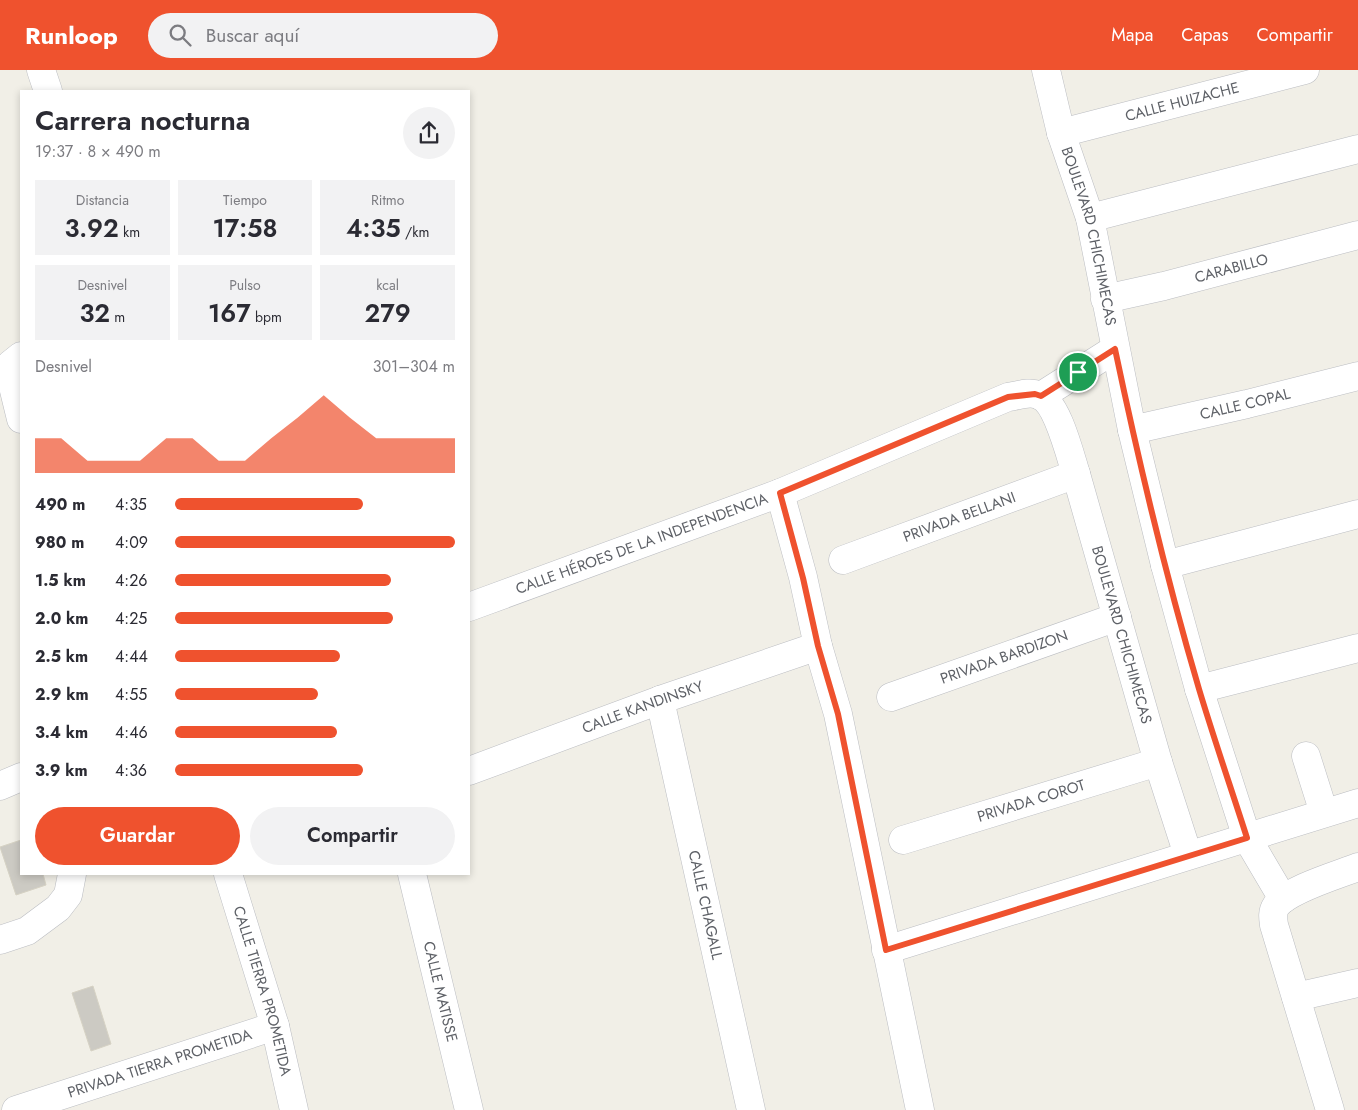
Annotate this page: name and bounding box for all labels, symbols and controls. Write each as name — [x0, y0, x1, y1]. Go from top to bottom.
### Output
search box — [148, 13, 498, 58]
text: Runloop — [25, 18, 118, 53]
icon: search — [166, 21, 194, 49]
text: Buscar aquí — [206, 22, 299, 49]
text: Mapa — [1111, 22, 1153, 48]
text: Capas — [1181, 22, 1229, 48]
text: Compartir — [1257, 22, 1333, 48]
street label: CALLE HUIZACHE — [1123, 76, 1241, 127]
text: Carrera nocturna — [35, 100, 250, 141]
button: share — [403, 107, 455, 159]
text: 19:37 · 8 × 490 m — [35, 140, 161, 163]
street label: BOULEVARD CHICHIMECAS — [1055, 144, 1122, 328]
text: Distancia — [76, 190, 129, 210]
text: Tiempo — [223, 190, 267, 210]
text: Ritmo — [371, 190, 404, 210]
text: 3.92 — [65, 210, 119, 246]
text: 17:58 — [212, 210, 278, 246]
text: 4:35 — [346, 210, 401, 246]
text: km — [119, 222, 140, 242]
text: /km — [401, 222, 429, 242]
street label: CARABILLO — [1192, 248, 1271, 289]
text: Desnivel — [77, 275, 127, 295]
text: Pulso — [229, 275, 261, 295]
text: kcal — [376, 275, 399, 295]
text: 32 — [79, 295, 110, 331]
text: 167 — [208, 295, 251, 331]
text: 279 — [365, 295, 411, 331]
text: m — [110, 307, 125, 327]
text: bpm — [251, 307, 282, 327]
pin — [1057, 351, 1099, 393]
text: Desnivel — [35, 355, 92, 378]
text: 301–304 m — [373, 355, 455, 378]
icon: arrive — [1064, 358, 1092, 386]
street label: CALLE COPAL — [1198, 382, 1293, 425]
street label: PRIVADA BELLANI — [900, 486, 1019, 548]
street label: CALLE HÉROES DE LA INDEPENDENCIA — [513, 487, 771, 600]
text: 490 m — [35, 493, 85, 516]
text: 4:35 — [115, 493, 147, 516]
text: 980 m — [35, 531, 84, 554]
text: 4:09 — [115, 531, 148, 554]
street label: BOULEVARD CHICHIMECAS — [1086, 543, 1158, 726]
text: 1.5 km — [35, 569, 86, 592]
text: 4:26 — [115, 569, 147, 592]
text: 2.0 km — [35, 607, 88, 630]
text: 4:25 — [115, 607, 147, 630]
street label: PRIVADA BARDIZON — [937, 624, 1071, 690]
text: 2.5 km — [35, 645, 88, 668]
text: 4:44 — [115, 645, 148, 668]
street label: CALLE KANDINSKY — [579, 675, 707, 739]
text: 2.9 km — [35, 683, 89, 706]
text: 4:55 — [115, 683, 147, 706]
text: 3.4 km — [35, 721, 88, 744]
text: 4:46 — [115, 721, 148, 744]
text: 3.9 km — [35, 759, 88, 782]
text: 4:36 — [115, 759, 147, 782]
street label: PRIVADA COROT — [974, 774, 1088, 828]
button: Guardar — [35, 807, 240, 865]
button: Compartir — [250, 807, 455, 865]
street label: CALLE CHAGALL — [683, 848, 728, 962]
street label: CALLE TIERRA PROMETIDA — [228, 903, 297, 1078]
street label: CALLE MATISSE — [418, 939, 463, 1044]
street label: PRIVADA TIERRA PROMETIDA — [65, 1023, 255, 1104]

